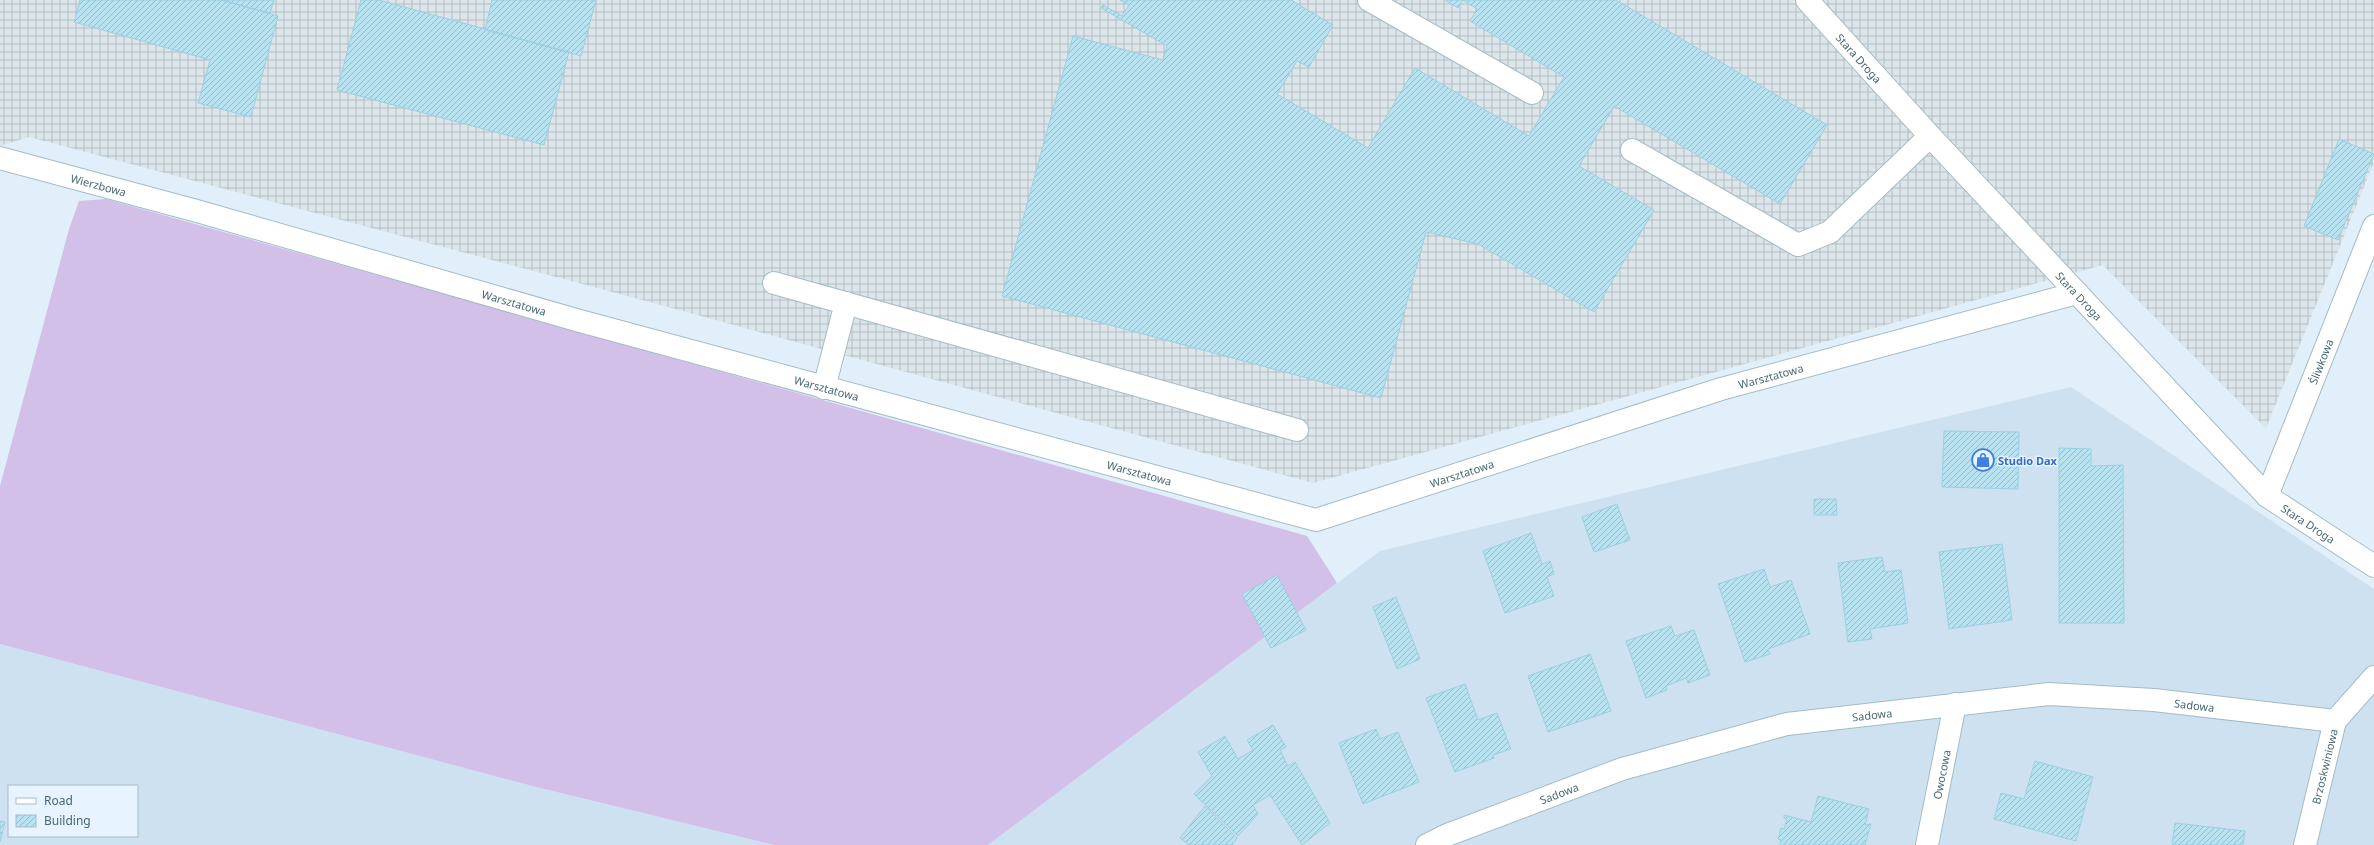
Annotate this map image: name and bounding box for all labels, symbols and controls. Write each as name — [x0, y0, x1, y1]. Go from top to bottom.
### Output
street label: Stara Droga — [1833, 30, 1886, 86]
street label: Wierzbowa — [69, 170, 128, 199]
street label: Stara Droga — [2053, 268, 2106, 323]
street label: Warsztatowa — [480, 286, 548, 318]
street label: Śliwkowa — [2305, 336, 2336, 386]
street label: Warsztatowa — [1737, 360, 1805, 392]
street label: Warsztatowa — [793, 372, 861, 404]
shop icon: Studio Dax — [1970, 447, 1996, 473]
place label: Studio Dax — [1998, 453, 2058, 468]
street label: Warsztatowa — [1105, 456, 1174, 488]
street label: Warsztatowa — [1428, 456, 1496, 490]
street label: Stara Droga — [2279, 500, 2338, 546]
street label: Sadowa — [2174, 695, 2215, 714]
street label: Sadowa — [1851, 705, 1893, 724]
street label: Brzoskwiniowa — [2308, 727, 2340, 806]
street label: Owocowa — [1929, 748, 1953, 801]
street label: Sadowa — [1537, 779, 1580, 807]
legend — [8, 785, 138, 837]
text: Road — [44, 792, 73, 809]
text: Building — [44, 812, 91, 829]

